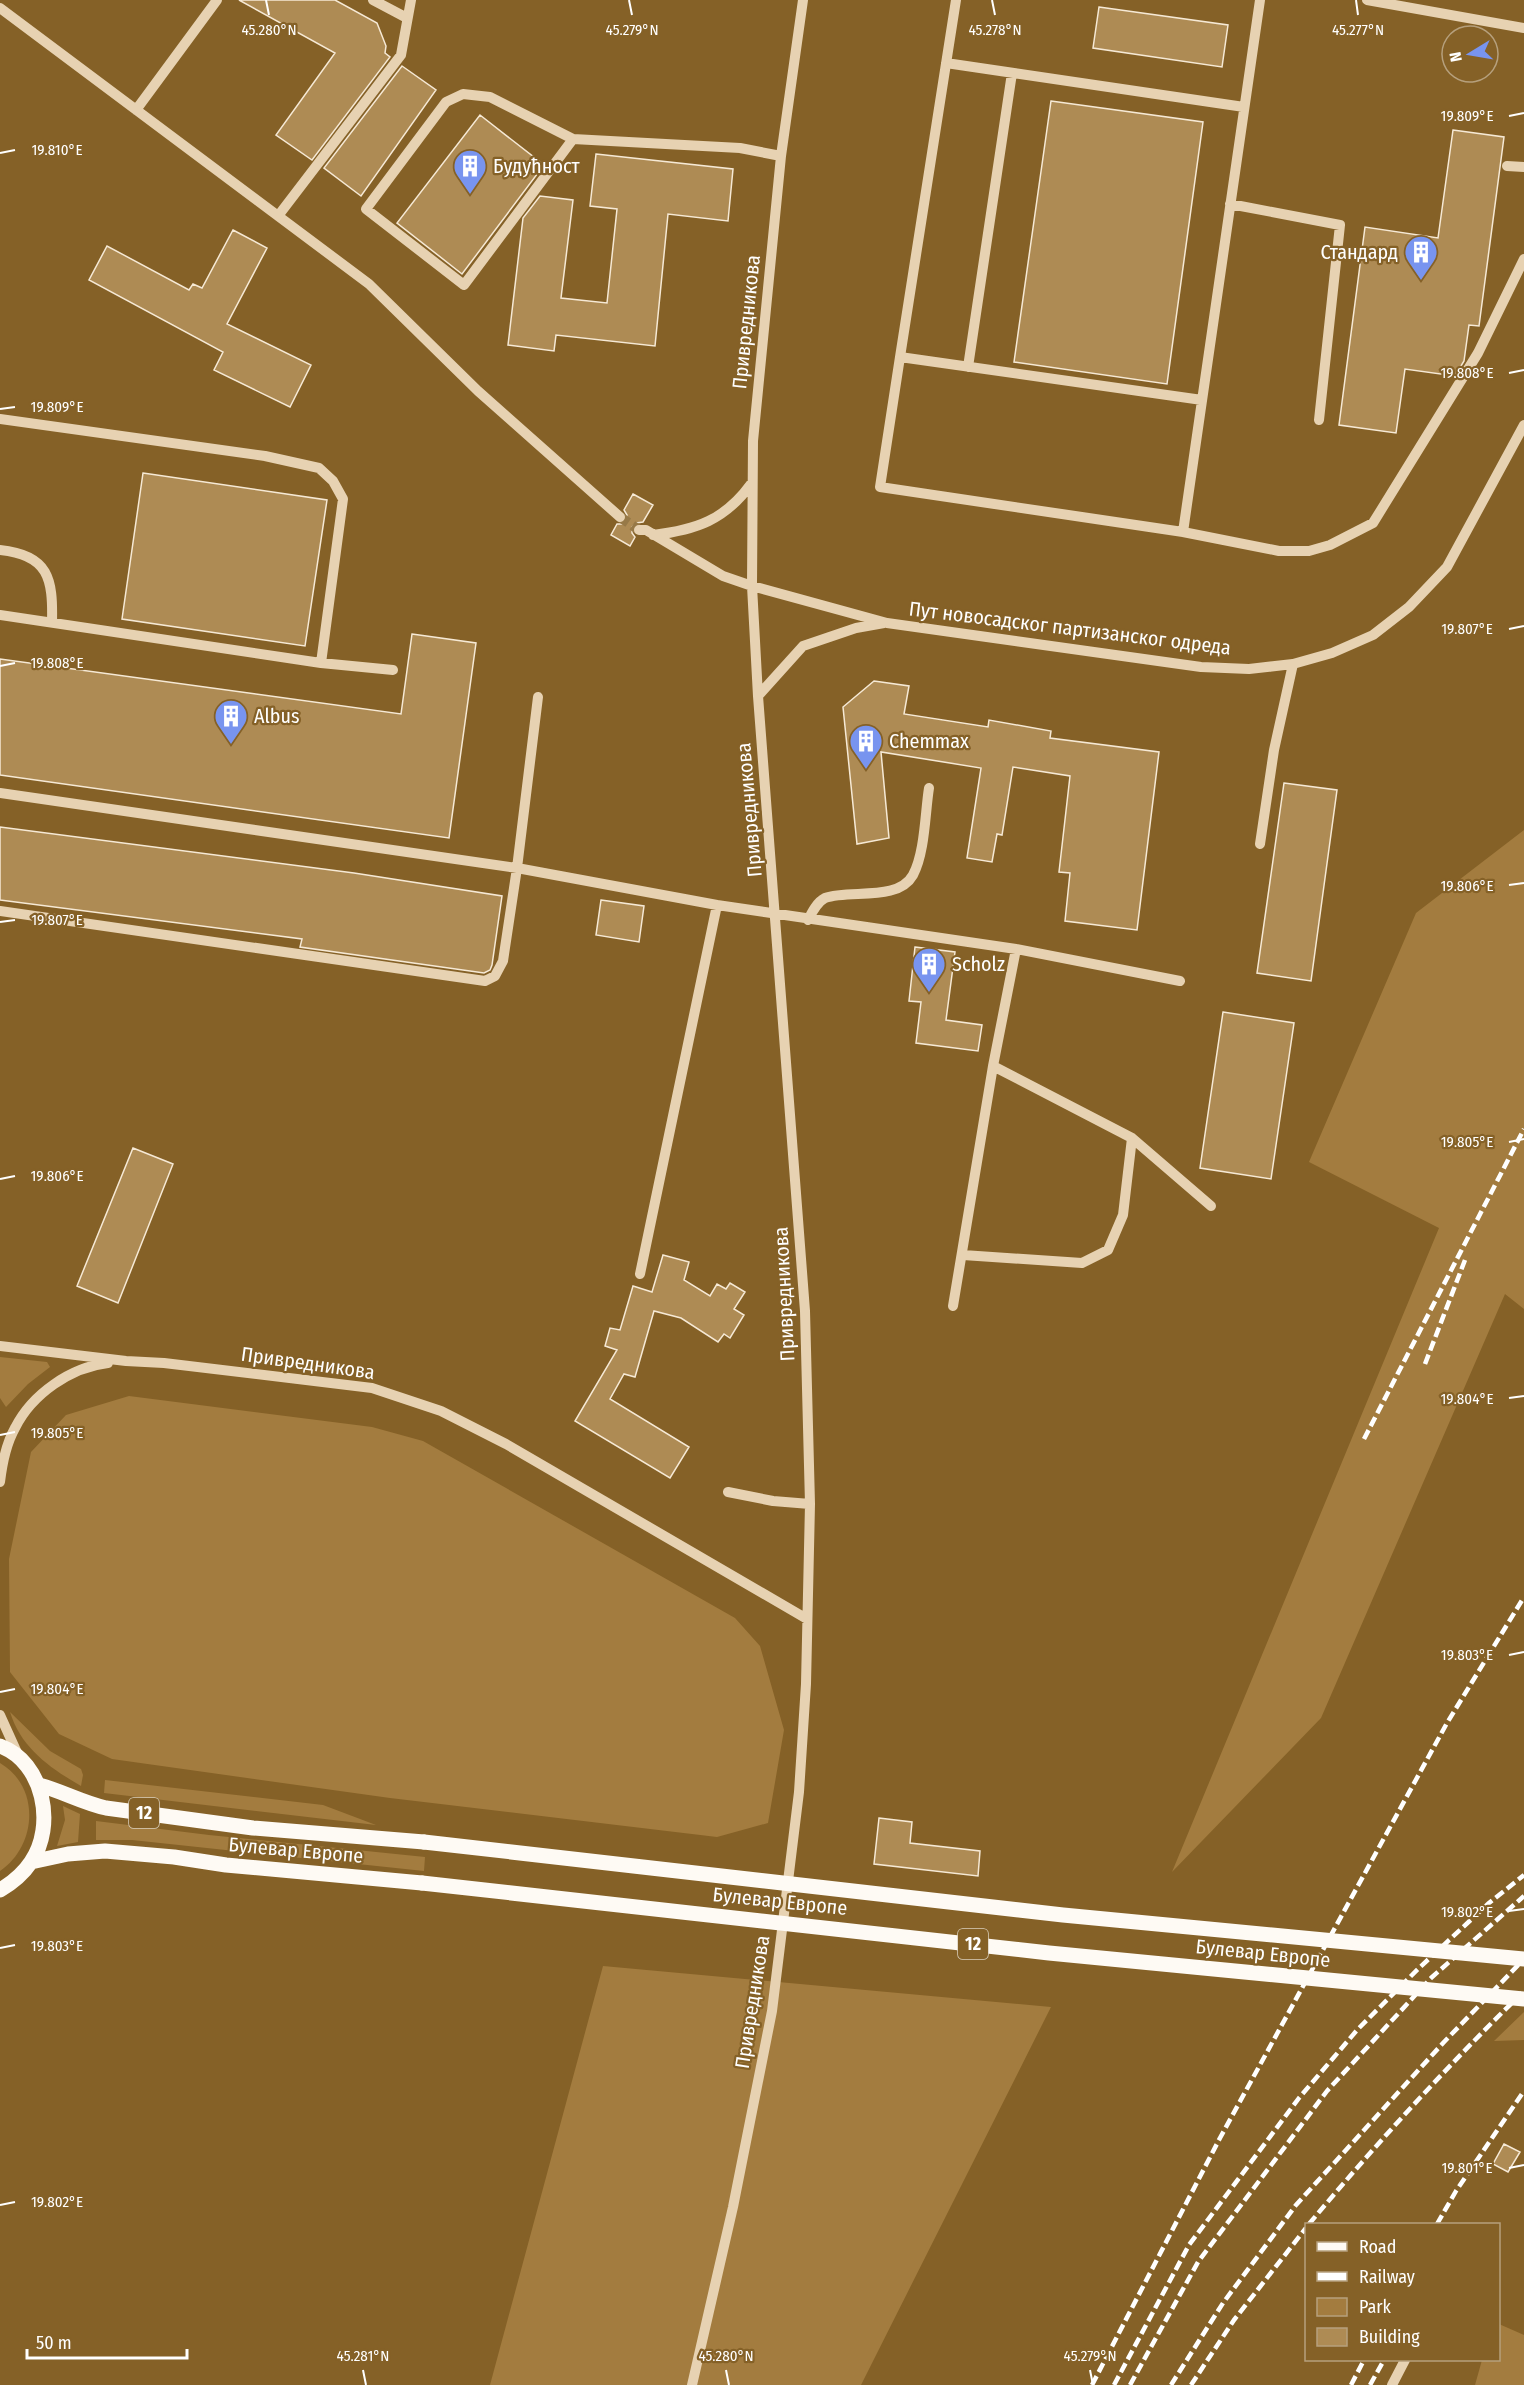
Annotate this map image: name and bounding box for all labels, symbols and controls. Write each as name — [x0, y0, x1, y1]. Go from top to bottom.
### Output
text: 45.280°N — [241, 21, 297, 39]
text: 45.279°N — [606, 21, 658, 39]
text: 45.278°N — [968, 21, 1022, 39]
text: 45.277°N — [1332, 21, 1384, 39]
north arrow — [1440, 24, 1500, 84]
text: N — [1446, 50, 1466, 63]
text: 19.809°E — [1441, 107, 1493, 125]
text: 19.810°E — [31, 141, 83, 159]
building icon: Будућност — [452, 148, 488, 195]
place label: Будућност — [493, 154, 580, 178]
building icon: Стандард — [1403, 234, 1439, 281]
place label: Стандард — [1321, 240, 1398, 264]
street label: Привредникова — [727, 254, 765, 390]
text: 19.808°E — [1440, 364, 1494, 382]
text: 19.809°E — [31, 398, 83, 416]
street label: Пут новосадског партизанског одреда — [908, 596, 1232, 660]
text: 19.807°E — [1441, 620, 1493, 638]
text: 19.808°E — [30, 654, 84, 672]
building icon: Albus — [213, 698, 249, 745]
place label: Albus — [254, 704, 299, 728]
building icon: Chemmax — [848, 723, 884, 770]
place label: Chemmax — [889, 729, 969, 753]
street label: Привредникова — [731, 742, 767, 878]
text: 19.806°E — [1441, 877, 1494, 895]
text: 19.807°E — [31, 911, 83, 929]
building icon: Scholz — [911, 946, 947, 993]
place label: Scholz — [952, 952, 1005, 976]
text: 19.805°E — [1441, 1133, 1493, 1151]
text: 19.806°E — [31, 1167, 84, 1185]
street label: Привредникова — [768, 1226, 800, 1362]
street label: Привредникова — [240, 1342, 376, 1384]
text: 19.804°E — [1441, 1390, 1493, 1408]
text: 19.805°E — [31, 1424, 83, 1442]
text: 19.803°E — [1441, 1646, 1493, 1664]
text: 19.804°E — [31, 1680, 83, 1698]
road number: 12 — [129, 1798, 159, 1828]
street label: Булевар Европе — [228, 1832, 364, 1868]
street label: Булевар Европе — [712, 1882, 848, 1920]
text: 19.802°E — [1441, 1903, 1493, 1921]
road number: 12 — [958, 1929, 988, 1959]
street label: Привредникова — [730, 1934, 774, 2070]
street label: Булевар Европе — [1195, 1934, 1331, 1972]
text: 19.803°E — [31, 1937, 83, 1955]
text: 19.801°E — [1441, 2159, 1493, 2177]
text: 19.802°E — [31, 2193, 83, 2211]
legend — [1305, 2223, 1500, 2361]
text: Road — [1359, 2236, 1396, 2258]
text: Railway — [1359, 2266, 1415, 2288]
text: Park — [1359, 2296, 1392, 2318]
scale bar — [27, 2322, 188, 2360]
text: Building — [1359, 2326, 1420, 2348]
text: 50 m — [36, 2332, 72, 2354]
text: 45.281°N — [337, 2347, 389, 2365]
text: 45.280°N — [698, 2347, 754, 2365]
text: 45.279°N — [1064, 2347, 1116, 2365]

